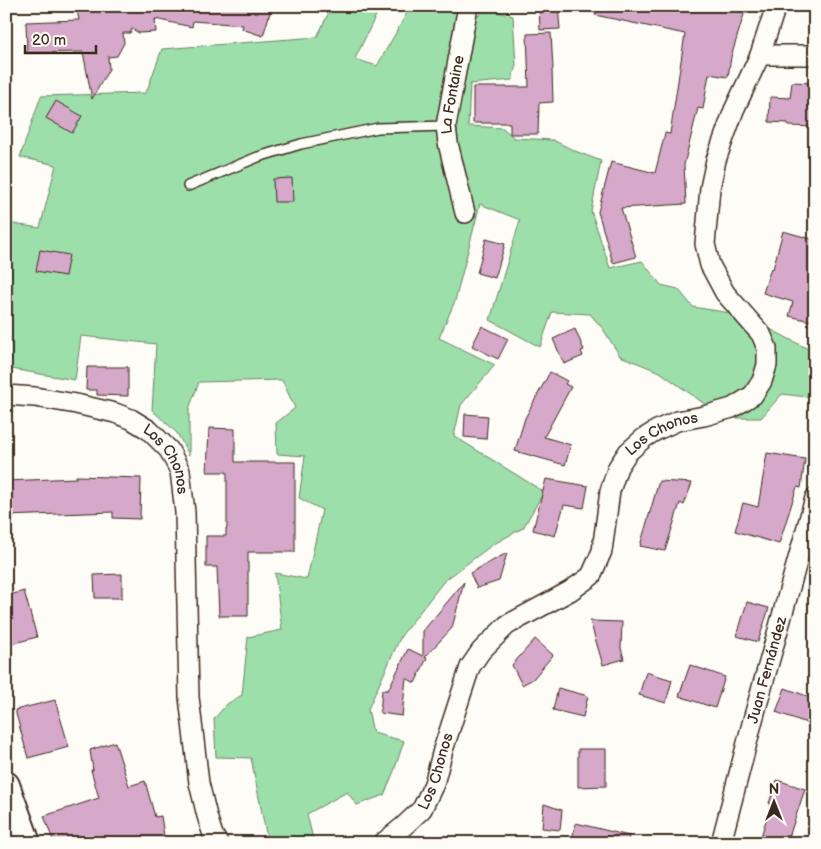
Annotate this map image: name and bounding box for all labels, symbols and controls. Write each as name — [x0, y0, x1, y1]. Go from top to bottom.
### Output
scale bar — [25, 22, 96, 54]
text: 20 m — [32, 31, 66, 50]
street label: La Fontaine — [437, 54, 469, 135]
street label: Los Chonos — [621, 408, 700, 460]
street label: Los Chonos — [140, 420, 192, 496]
street label: Juan Fernández — [743, 614, 792, 726]
street label: Los Chonos — [414, 730, 458, 813]
north arrow — [748, 776, 798, 826]
text: N — [769, 781, 779, 798]

